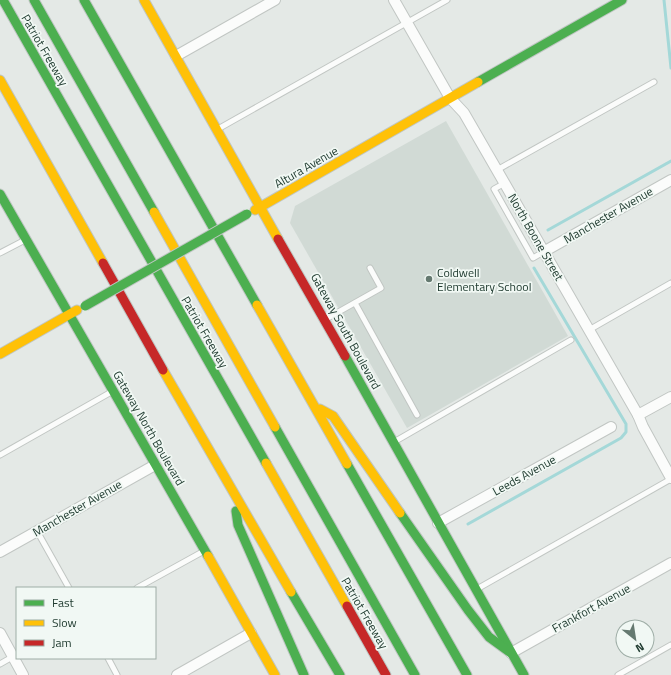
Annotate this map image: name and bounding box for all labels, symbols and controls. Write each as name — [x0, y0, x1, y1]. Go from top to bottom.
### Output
street label: Patriot Freeway — [17, 11, 73, 90]
street label: Altura Avenue — [271, 141, 341, 193]
street label: Manchester Avenue — [560, 182, 656, 248]
street label: North Boone Street — [503, 190, 569, 285]
place label: Coldwell Elementary School — [437, 263, 531, 296]
street label: Gateway South Boulevard — [306, 269, 386, 393]
marker: Coldwell Elementary School — [424, 274, 434, 284]
street label: Patriot Freeway — [177, 293, 233, 372]
street label: Gateway North Boulevard — [108, 367, 190, 489]
street label: Leeds Avenue — [489, 450, 559, 500]
street label: Manchester Avenue — [29, 475, 125, 541]
street label: Patriot Freeway — [337, 574, 393, 653]
street label: Frankfort Avenue — [548, 579, 634, 637]
legend — [16, 587, 156, 659]
text: Fast — [52, 593, 75, 612]
text: Slow — [52, 613, 77, 632]
north arrow — [615, 619, 655, 659]
text: Jam — [52, 633, 72, 652]
text: N — [633, 639, 647, 656]

